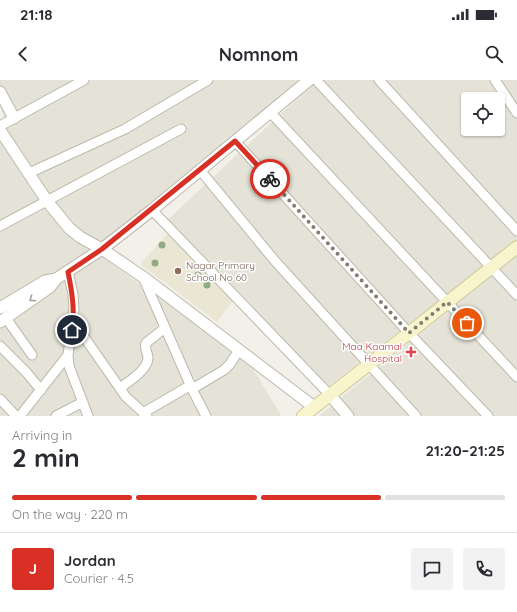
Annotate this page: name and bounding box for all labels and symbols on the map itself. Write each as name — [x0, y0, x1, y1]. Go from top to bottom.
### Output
courier — [250, 159, 290, 199]
place label: Nagar Primary School No 60 — [186, 259, 255, 284]
marker: Nagar Primary School No 60 — [173, 266, 183, 276]
one-way arrow — [30, 295, 37, 302]
pin — [450, 306, 484, 340]
pin — [55, 313, 89, 347]
place label: Maa Kaamal Hospital — [342, 340, 402, 365]
marker: Maa Kaamal Hospital — [405, 346, 417, 358]

